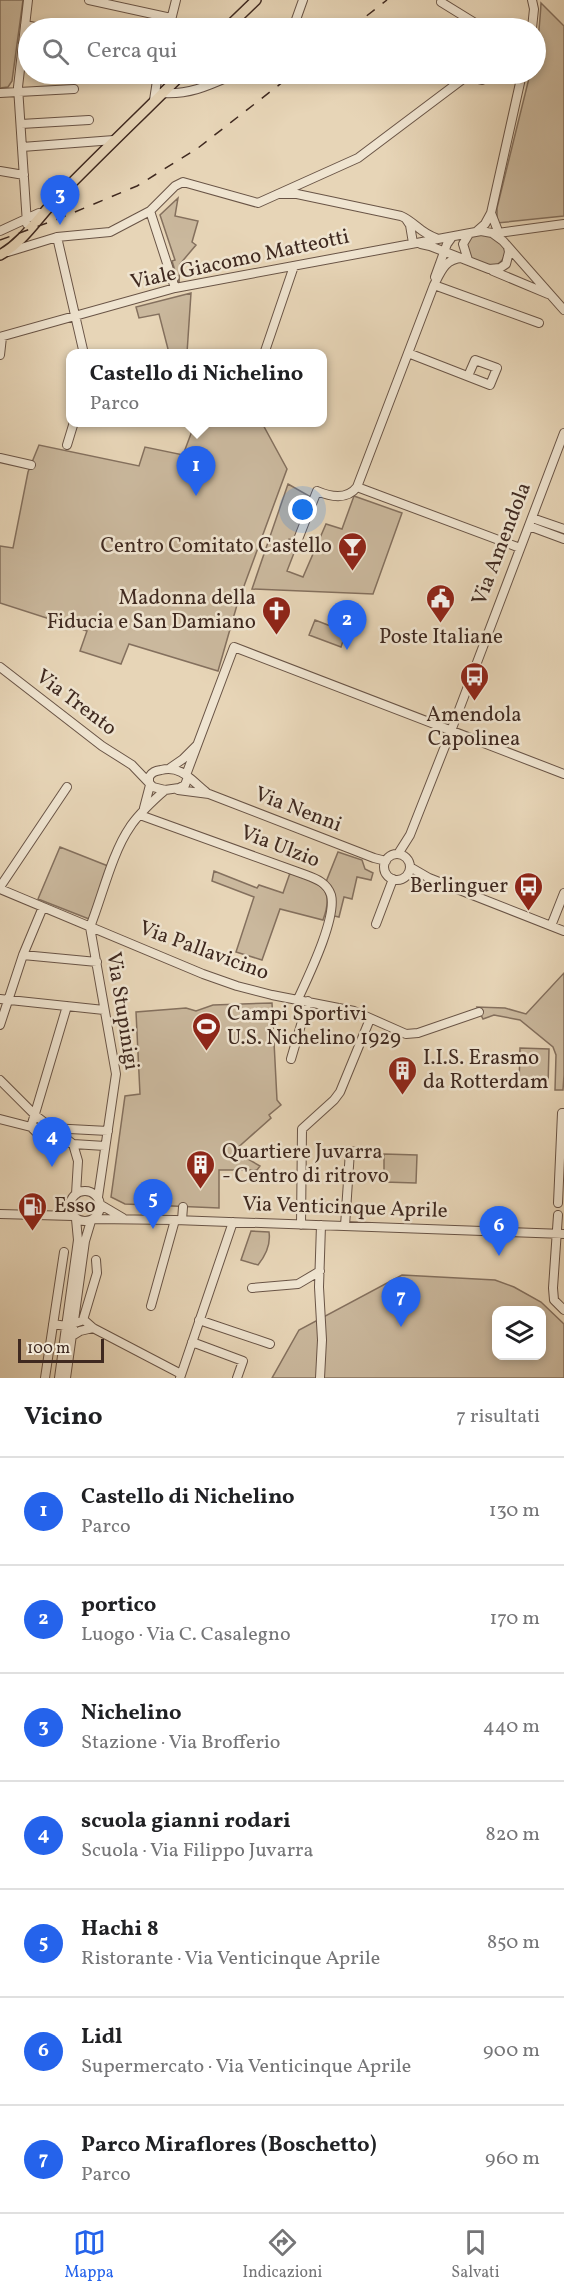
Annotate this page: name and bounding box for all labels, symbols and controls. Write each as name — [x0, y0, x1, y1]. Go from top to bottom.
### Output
search box — [18, 18, 546, 84]
icon: search — [39, 35, 72, 68]
text: Cerca qui — [87, 36, 177, 67]
pin: 3 — [40, 176, 80, 225]
street label: Viale Giacomo Matteotti — [128, 223, 352, 297]
popup — [66, 349, 327, 427]
text: Castello di Nichelino — [90, 359, 303, 390]
text: Parco — [90, 390, 139, 418]
pin: 1 — [176, 446, 216, 496]
street label: Via Amendola — [465, 478, 539, 610]
your location — [288, 495, 317, 524]
bar icon: Centro Comitato Castello — [337, 530, 369, 572]
place label: Centro Comitato Castello — [100, 532, 332, 561]
public building icon: Poste Italiane — [425, 582, 457, 624]
place label: Madonna della Fiducia e San Damiano — [47, 584, 256, 637]
church icon: Madonna della Fiducia e San Damiano — [261, 594, 293, 636]
pin: 2 — [328, 600, 366, 650]
place label: Poste Italiane — [379, 623, 503, 652]
bus stop icon: Amendola Capolinea — [458, 660, 490, 702]
street label: Via Trento — [29, 663, 123, 743]
place label: Amendola Capolinea — [426, 701, 522, 754]
street label: Via Nenni — [250, 780, 346, 840]
street label: Via Ulzio — [236, 819, 324, 875]
bus stop icon: Berlinguer — [513, 870, 545, 912]
place label: Berlinguer — [410, 872, 508, 901]
street label: Via Pallavicino — [135, 914, 273, 988]
street label: Via Stupinigi — [98, 950, 146, 1072]
place label: Campi Sportivi U.S. Nichelino 1929 — [227, 1000, 401, 1053]
sports icon: Campi Sportivi U.S. Nichelino 1929 — [190, 1010, 222, 1052]
place label: I.I.S. Erasmo da Rotterdam — [423, 1044, 549, 1097]
building icon: I.I.S. Erasmo da Rotterdam — [386, 1054, 418, 1096]
pin: 4 — [32, 1118, 72, 1167]
place label: Quartiere Juvarra - Centro di ritrovo — [222, 1138, 389, 1191]
building icon: Quartiere Juvarra - Centro di ritrovo — [185, 1148, 217, 1190]
pin: 5 — [134, 1180, 172, 1229]
fuel station icon: Esso — [17, 1190, 49, 1232]
street label: Via Venticinque Aprile — [242, 1190, 448, 1226]
place label: Esso — [54, 1192, 96, 1221]
pin: 6 — [480, 1206, 518, 1256]
pin: 7 — [382, 1278, 420, 1327]
map controls — [492, 1306, 546, 1360]
button: layers — [492, 1306, 546, 1360]
scale bar — [18, 1336, 104, 1364]
text: 100 m — [27, 1338, 70, 1360]
text: Vicino — [24, 1399, 103, 1435]
text: 7 risultati — [456, 1403, 540, 1431]
text: Castello di Nichelino — [81, 1482, 295, 1513]
text: 1 — [39, 1497, 48, 1525]
text: 130 m — [489, 1497, 540, 1525]
text: Parco — [81, 1513, 131, 1541]
text: portico — [81, 1590, 156, 1621]
text: 2 — [38, 1605, 49, 1633]
text: 170 m — [490, 1605, 540, 1633]
text: Luogo · Via C. Casalegno — [81, 1621, 291, 1649]
text: Nichelino — [81, 1698, 182, 1729]
text: 3 — [38, 1713, 49, 1741]
text: 440 m — [483, 1713, 540, 1741]
text: Stazione · Via Brofferio — [81, 1729, 280, 1757]
text: scuola gianni rodari — [81, 1806, 291, 1837]
text: 4 — [37, 1821, 50, 1849]
text: 820 m — [486, 1821, 540, 1849]
text: Scuola · Via Filippo Juvarra — [81, 1837, 313, 1865]
text: Hachi 8 — [81, 1914, 159, 1945]
text: 5 — [39, 1929, 48, 1957]
text: 850 m — [487, 1929, 540, 1957]
text: Ristorante · Via Venticinque Aprile — [81, 1945, 380, 1973]
text: Lidl — [81, 2022, 123, 2053]
text: 6 — [38, 2037, 49, 2065]
text: 900 m — [483, 2037, 540, 2065]
text: Supermercato · Via Venticinque Aprile — [81, 2053, 411, 2081]
text: Parco Miraflores (Boschetto) — [81, 2130, 377, 2161]
text: 7 — [39, 2145, 48, 2173]
text: 960 m — [485, 2145, 540, 2173]
text: Parco — [81, 2161, 131, 2189]
tab: Mappa — [64, 2226, 114, 2284]
tab: Indicazioni — [243, 2226, 322, 2284]
tab: Salvati — [451, 2226, 500, 2284]

